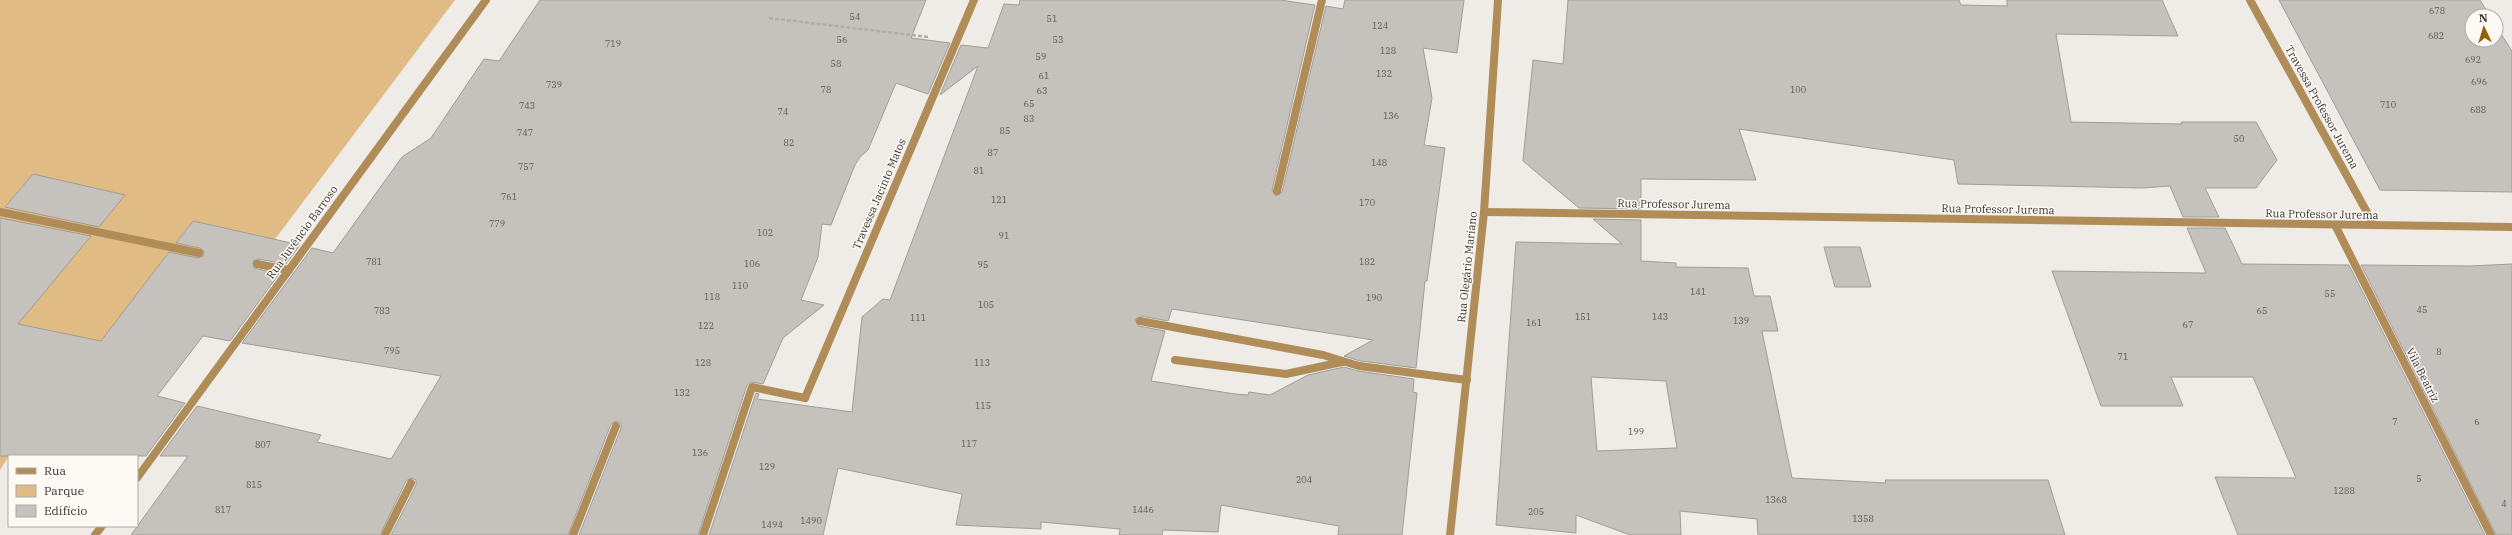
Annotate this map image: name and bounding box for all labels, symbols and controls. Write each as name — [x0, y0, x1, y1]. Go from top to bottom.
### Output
house number: 678 — [2429, 5, 2445, 16]
north arrow — [2464, 8, 2504, 48]
house number: 54 — [850, 11, 860, 22]
text: N — [2478, 11, 2488, 25]
house number: 51 — [1047, 13, 1057, 24]
house number: 124 — [1372, 20, 1388, 31]
house number: 682 — [2428, 30, 2444, 41]
house number: 56 — [837, 34, 847, 45]
house number: 53 — [1053, 34, 1063, 45]
house number: 719 — [605, 38, 621, 49]
street label: Travessa Professor Jurema — [2282, 43, 2362, 171]
house number: 128 — [1380, 45, 1396, 56]
house number: 59 — [1036, 51, 1046, 62]
house number: 692 — [2465, 54, 2481, 65]
house number: 58 — [831, 58, 841, 69]
house number: 132 — [1376, 68, 1392, 79]
house number: 61 — [1039, 70, 1049, 81]
house number: 696 — [2471, 76, 2487, 87]
house number: 739 — [546, 79, 562, 90]
house number: 78 — [821, 84, 831, 95]
house number: 100 — [1790, 84, 1806, 95]
house number: 63 — [1037, 85, 1047, 96]
house number: 65 — [1024, 98, 1034, 109]
house number: 710 — [2380, 99, 2396, 110]
house number: 743 — [519, 100, 535, 111]
house number: 688 — [2470, 104, 2486, 115]
house number: 74 — [778, 106, 788, 117]
house number: 136 — [1383, 110, 1399, 121]
house number: 83 — [1024, 113, 1034, 124]
house number: 85 — [1000, 125, 1010, 136]
house number: 747 — [517, 127, 533, 138]
house number: 50 — [2234, 133, 2244, 144]
street label: Travessa Jacinto Matos — [849, 136, 909, 252]
house number: 82 — [784, 137, 794, 148]
house number: 87 — [988, 147, 998, 158]
house number: 148 — [1371, 157, 1387, 168]
house number: 757 — [518, 161, 534, 172]
house number: 81 — [974, 165, 984, 176]
street label: Rua Juvêncio Barroso — [263, 183, 341, 281]
house number: 761 — [501, 191, 517, 202]
house number: 121 — [991, 194, 1007, 205]
street label: Rua Professor Jurema — [1617, 196, 1731, 212]
house number: 170 — [1359, 197, 1375, 208]
street label: Rua Professor Jurema — [1941, 201, 2055, 217]
street label: Rua Professor Jurema — [2265, 206, 2379, 222]
street label: Rua Olegário Mariano — [1454, 211, 1480, 323]
house number: 779 — [489, 218, 505, 229]
house number: 102 — [757, 227, 773, 238]
house number: 91 — [999, 230, 1009, 241]
house number: 781 — [366, 256, 382, 267]
house number: 182 — [1359, 256, 1375, 267]
house number: 106 — [744, 258, 760, 269]
house number: 95 — [978, 259, 988, 270]
house number: 110 — [732, 280, 748, 291]
house number: 141 — [1690, 286, 1706, 297]
house number: 55 — [2325, 288, 2335, 299]
house number: 118 — [704, 291, 720, 302]
house number: 190 — [1366, 292, 1382, 303]
house number: 105 — [978, 299, 994, 310]
house number: 45 — [2417, 304, 2427, 315]
house number: 783 — [374, 305, 390, 316]
house number: 65 — [2257, 305, 2267, 316]
house number: 151 — [1575, 311, 1591, 322]
house number: 143 — [1652, 311, 1668, 322]
house number: 111 — [910, 312, 926, 323]
house number: 139 — [1733, 315, 1749, 326]
house number: 161 — [1526, 317, 1542, 328]
house number: 67 — [2183, 319, 2193, 330]
house number: 122 — [698, 320, 714, 331]
house number: 795 — [384, 345, 400, 356]
street label: Vila Beatriz — [2403, 345, 2443, 405]
house number: 8 — [2436, 346, 2442, 357]
house number: 71 — [2118, 351, 2128, 362]
house number: 128 — [695, 357, 711, 368]
house number: 113 — [974, 357, 990, 368]
house number: 132 — [674, 387, 690, 398]
house number: 115 — [975, 400, 991, 411]
house number: 7 — [2392, 416, 2398, 427]
house number: 6 — [2474, 416, 2480, 427]
house number: 199 — [1628, 426, 1644, 437]
house number: 117 — [961, 438, 977, 449]
house number: 807 — [255, 439, 271, 450]
house number: 136 — [692, 447, 708, 458]
legend — [8, 455, 138, 527]
house number: 129 — [759, 461, 775, 472]
text: Rua — [44, 463, 66, 478]
house number: 5 — [2416, 473, 2422, 484]
house number: 204 — [1296, 474, 1312, 485]
house number: 815 — [246, 479, 262, 490]
text: Parque — [44, 483, 84, 498]
house number: 1288 — [2333, 485, 2355, 496]
house number: 1368 — [1765, 494, 1787, 505]
house number: 4 — [2501, 498, 2507, 509]
text: Edifício — [44, 503, 88, 518]
house number: 817 — [215, 504, 231, 515]
house number: 1446 — [1132, 504, 1154, 515]
house number: 205 — [1528, 506, 1544, 517]
house number: 1358 — [1852, 513, 1874, 524]
house number: 1490 — [800, 515, 822, 526]
house number: 1494 — [761, 519, 783, 530]

